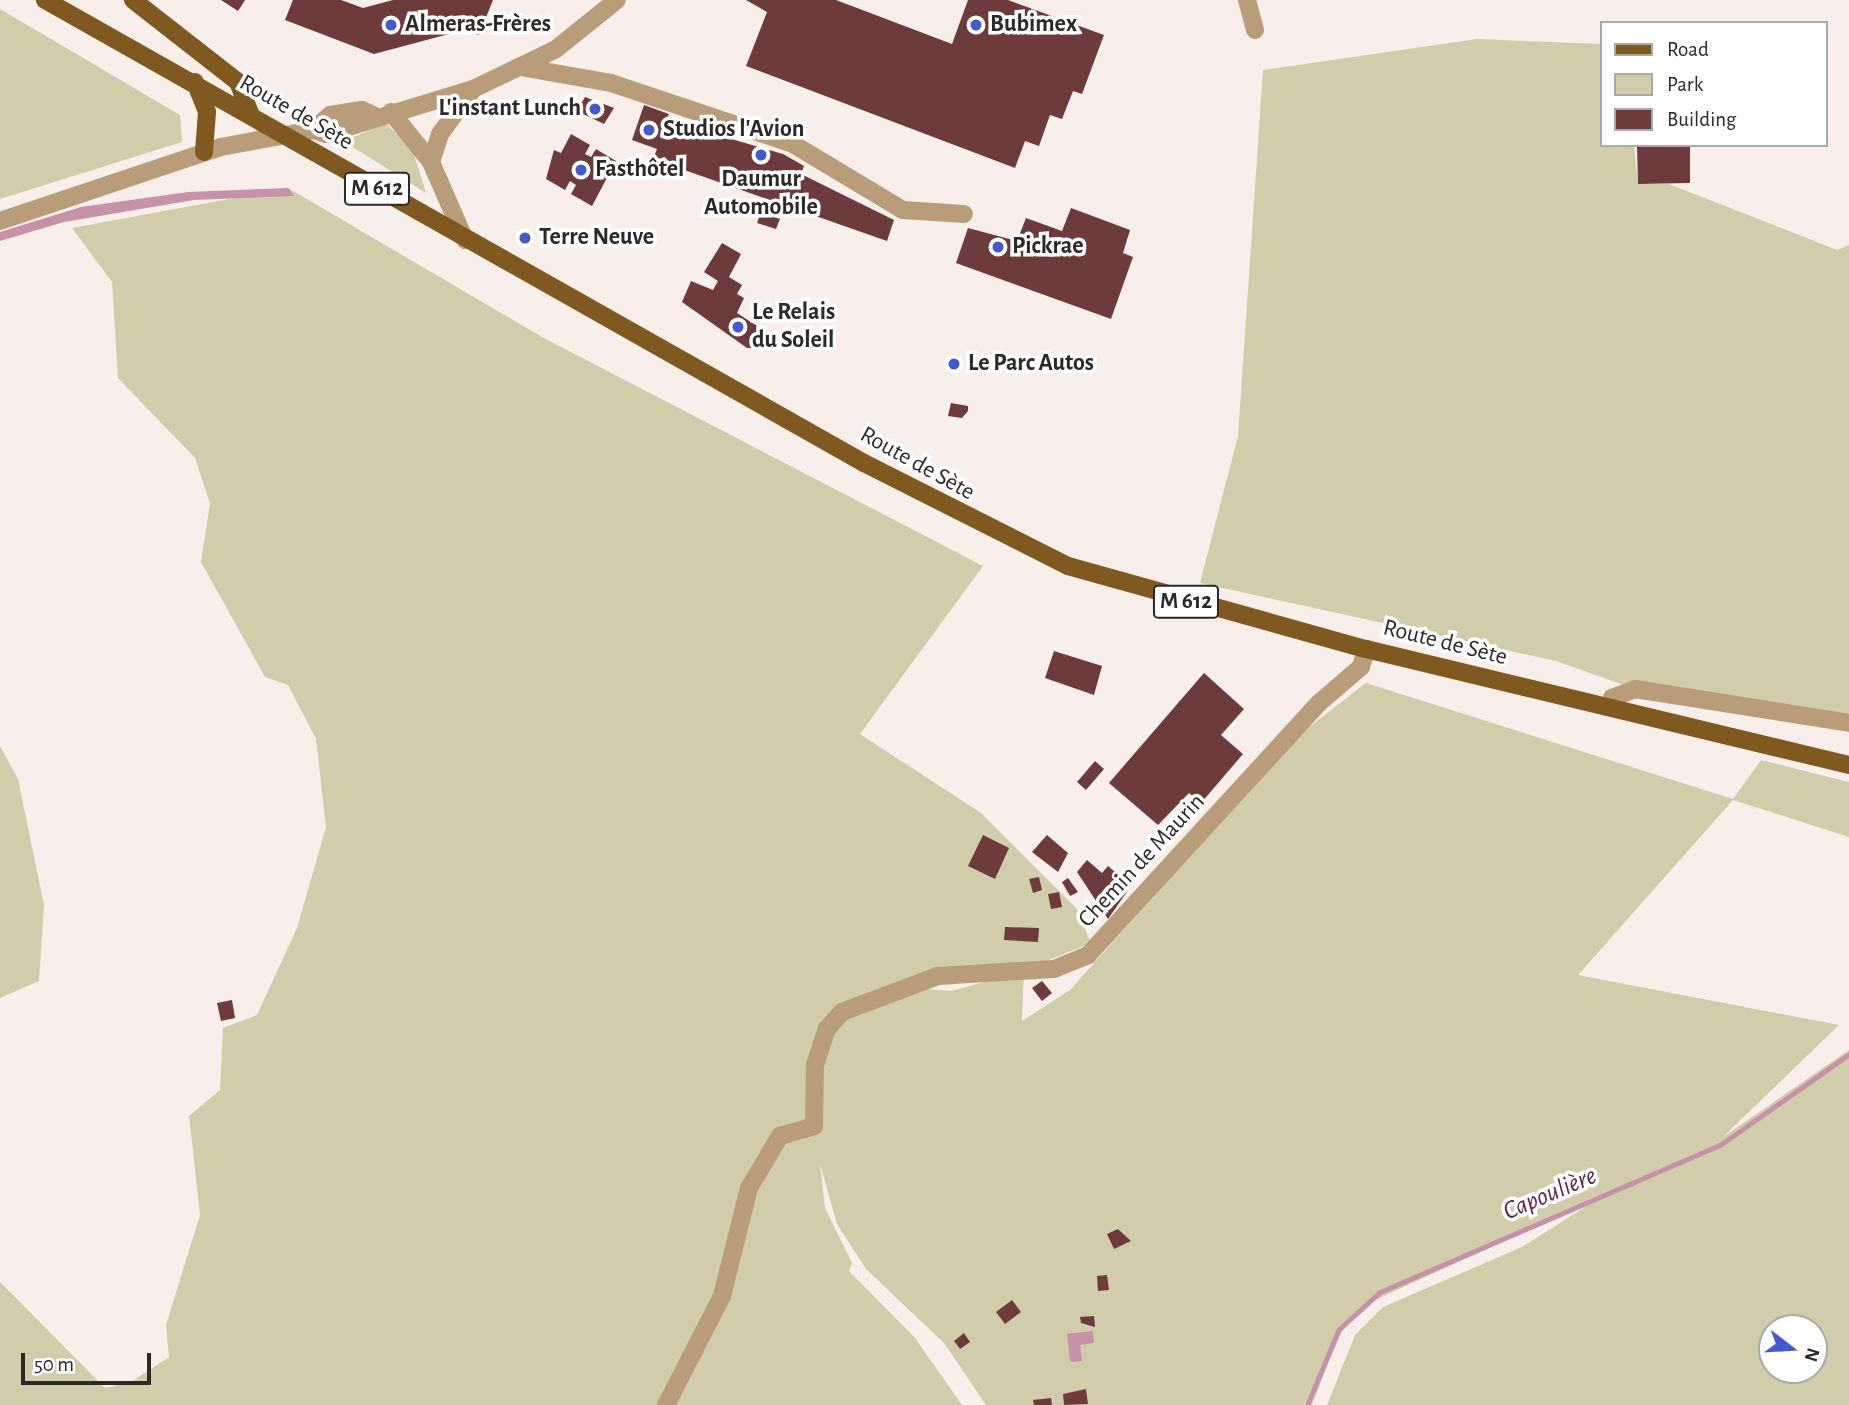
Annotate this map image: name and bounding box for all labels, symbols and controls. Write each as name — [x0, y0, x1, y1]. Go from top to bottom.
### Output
place label: Almeras-Frères — [405, 11, 551, 39]
place label: Bubimex — [990, 11, 1077, 39]
marker: Almeras-Frères — [383, 17, 399, 33]
marker: Bubimex — [968, 17, 984, 33]
legend — [1601, 21, 1828, 147]
text: Road — [1667, 39, 1709, 60]
street label: Route de Sète — [234, 69, 358, 157]
text: Park — [1667, 74, 1703, 95]
place label: L'instant Lunch — [438, 95, 581, 123]
marker: L'instant Lunch — [587, 101, 603, 117]
text: Building — [1667, 109, 1736, 130]
place label: Studios l'Avion — [663, 116, 804, 144]
marker: Studios l'Avion — [641, 122, 657, 138]
marker: Daumur Automobile — [753, 147, 769, 163]
place label: Fasthôtel — [595, 156, 684, 184]
marker: Fasthôtel — [573, 162, 589, 178]
place label: Daumur Automobile — [704, 166, 818, 222]
road number: M 612 — [344, 170, 410, 208]
place label: Terre Neuve — [539, 224, 654, 252]
marker: Terre Neuve — [517, 230, 533, 246]
place label: Pickrae — [1012, 233, 1084, 261]
marker: Pickrae — [990, 239, 1006, 255]
place label: Le Relais du Soleil — [752, 299, 835, 355]
marker: Le Relais du Soleil — [730, 319, 746, 335]
place label: Le Parc Autos — [968, 350, 1094, 378]
marker: Le Parc Autos — [946, 356, 962, 372]
street label: Route de Sète — [855, 421, 979, 507]
road number: M 612 — [1153, 582, 1219, 622]
street label: Route de Sète — [1380, 614, 1510, 672]
street label: Chemin de Maurin — [1073, 788, 1211, 934]
water label: Capoulière — [1499, 1160, 1601, 1228]
north arrow — [1758, 1314, 1828, 1384]
scale bar — [24, 1338, 154, 1382]
text: N — [1801, 1346, 1823, 1364]
text: 50 m — [34, 1354, 74, 1375]

